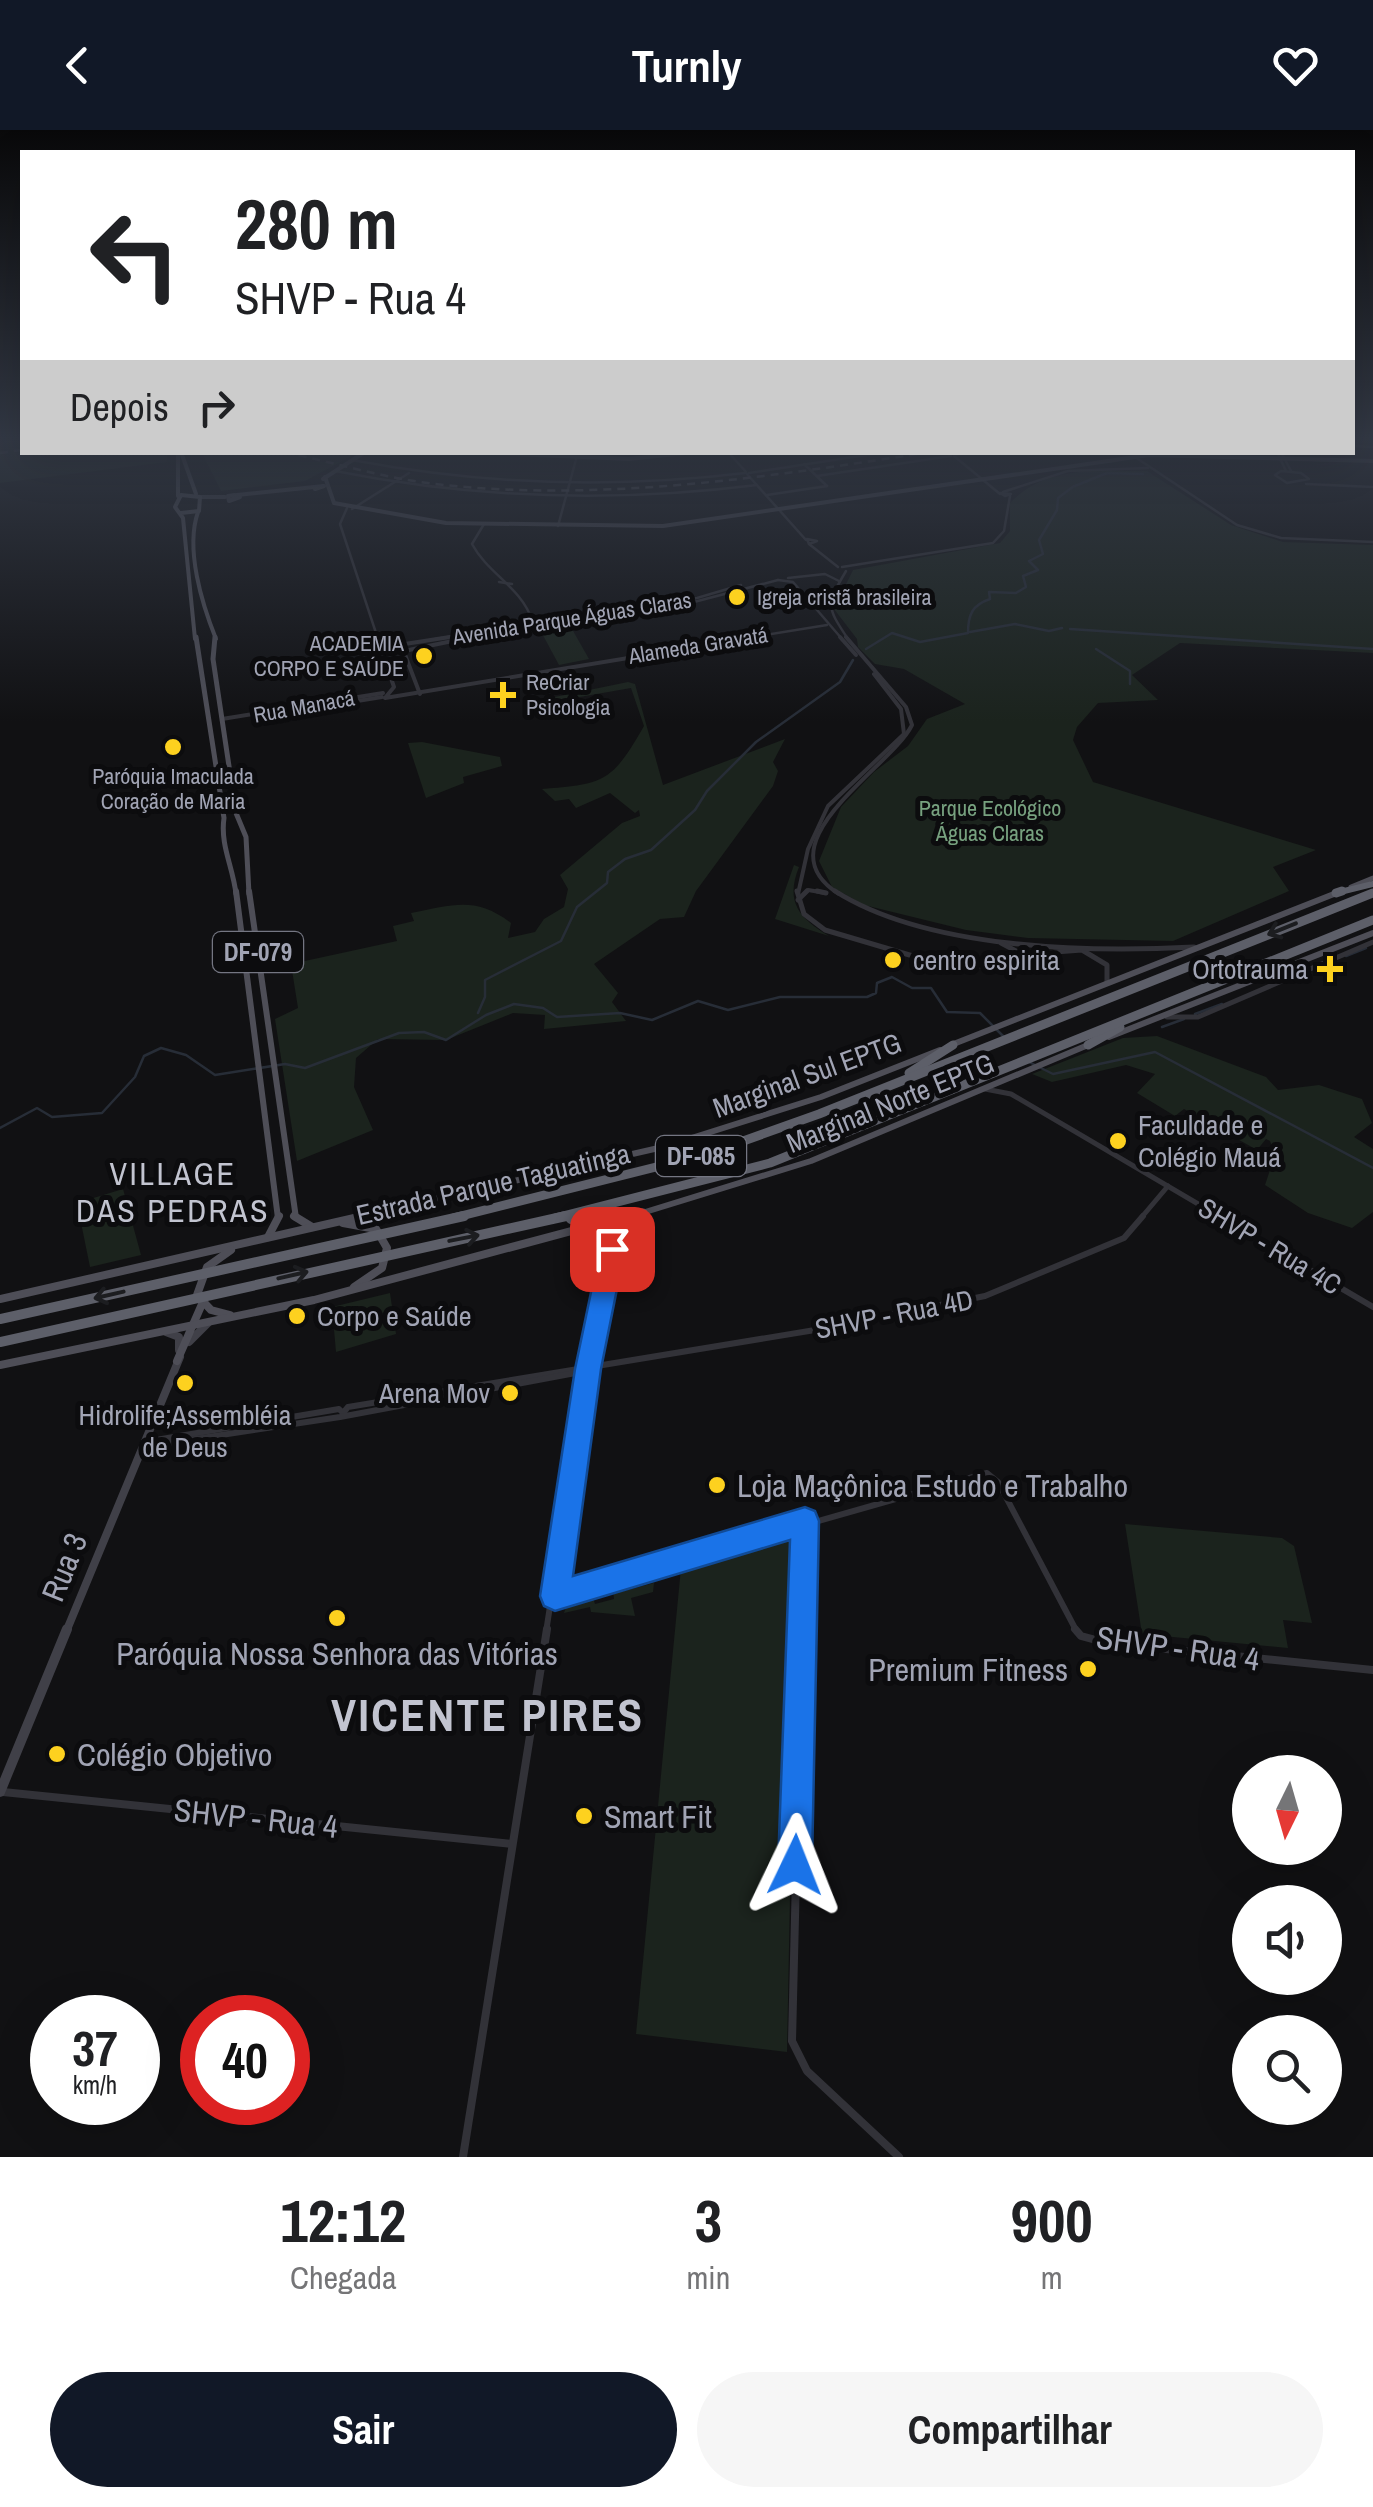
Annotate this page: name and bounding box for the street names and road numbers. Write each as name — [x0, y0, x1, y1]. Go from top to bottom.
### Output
street label: Avenida Parque Águas Claras — [449, 584, 694, 652]
street label: Alameda Gravatá — [625, 619, 770, 671]
street label: Rua Manacá — [251, 682, 357, 730]
road number: DF-079 — [213, 932, 303, 972]
street label: Marginal Sul EPTG — [708, 1023, 906, 1127]
street label: Marginal Norte EPTG — [781, 1044, 999, 1162]
street label: Estrada Parque Taguatinga — [353, 1134, 634, 1234]
road number: DF-085 — [656, 1136, 746, 1176]
street label: SHVP - Rua 4C — [1191, 1188, 1349, 1304]
street label: SHVP - Rua 4D — [812, 1280, 976, 1348]
street label: Rua 3 — [31, 1526, 97, 1608]
street label: SHVP - Rua 4 — [1094, 1615, 1262, 1681]
street label: SHVP - Rua 4 — [172, 1788, 340, 1848]

